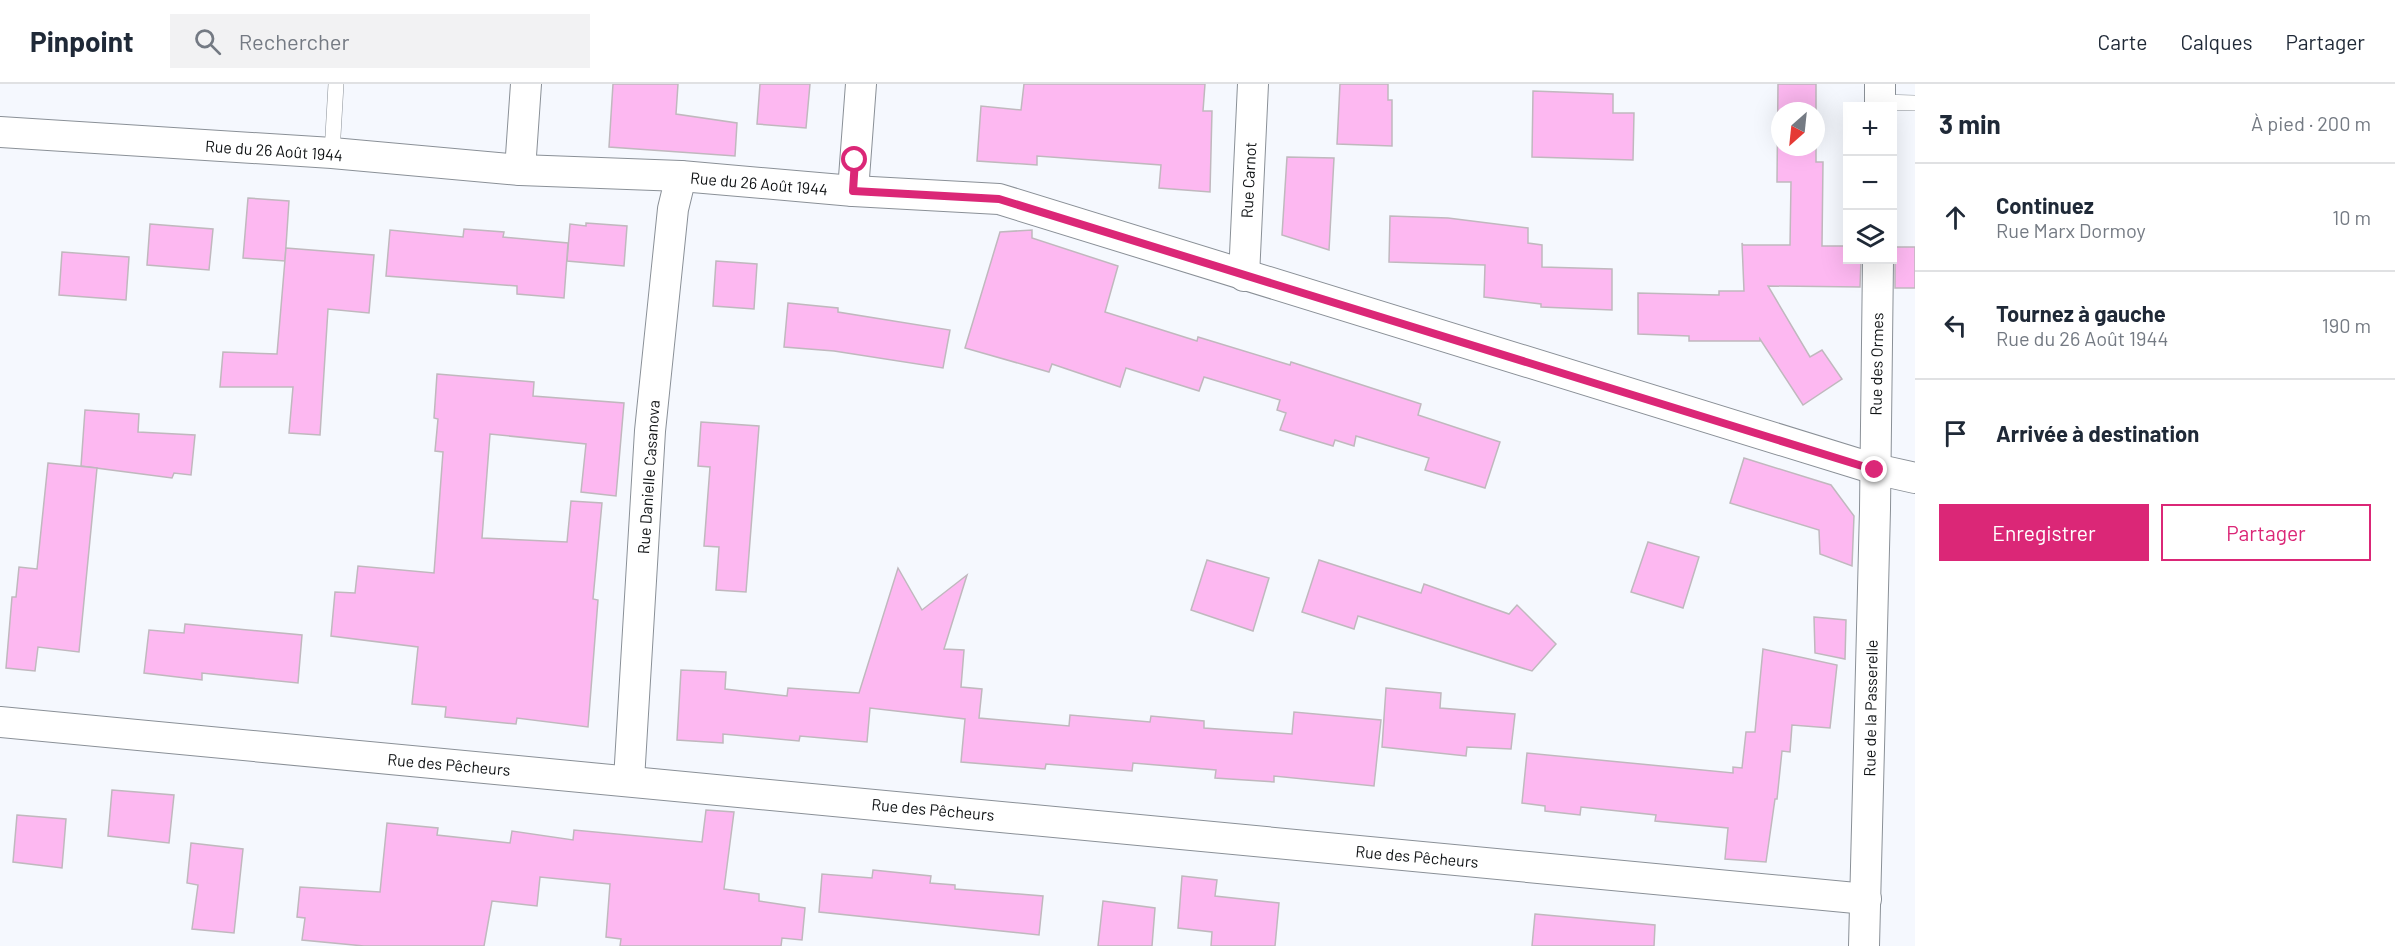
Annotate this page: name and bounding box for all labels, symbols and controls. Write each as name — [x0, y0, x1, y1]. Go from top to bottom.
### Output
search box — [170, 14, 590, 68]
text: Pinpoint — [30, 24, 134, 58]
icon: search — [191, 25, 224, 58]
text: Rechercher — [239, 28, 349, 54]
text: Carte — [2098, 29, 2147, 54]
text: Calques — [2180, 29, 2253, 54]
text: Partager — [2286, 29, 2365, 54]
north arrow — [1771, 102, 1825, 156]
map controls — [1843, 102, 1897, 264]
button: + — [1843, 102, 1897, 156]
text: 3 min — [1939, 108, 2001, 139]
text: À pied · 200 m — [2251, 111, 2371, 135]
street label: Rue du 26 Août 1944 — [204, 136, 344, 164]
street label: Rue Carnot — [1237, 141, 1259, 219]
route start — [841, 146, 867, 172]
button: − — [1843, 156, 1897, 210]
street label: Rue du 26 Août 1944 — [689, 168, 829, 198]
text: Continuez — [1996, 192, 2094, 218]
icon: ahead — [1939, 201, 1972, 234]
text: 10 m — [2332, 205, 2371, 229]
button: layers — [1843, 210, 1897, 264]
text: Rue Marx Dormoy — [1996, 218, 2146, 242]
text: Tournez à gauche — [1996, 300, 2166, 326]
icon: left — [1939, 309, 1972, 342]
street label: Rue des Ormes — [1866, 312, 1886, 416]
text: 190 m — [2322, 313, 2371, 337]
text: Rue du 26 Août 1944 — [1996, 326, 2169, 350]
street label: Rue Danielle Casanova — [633, 399, 663, 555]
icon: arrive — [1939, 417, 1972, 450]
text: Arrivée à destination — [1996, 420, 2199, 446]
route end — [1861, 456, 1887, 482]
button: Enregistrer — [1939, 504, 2149, 561]
button: Partager — [2161, 504, 2371, 561]
street label: Rue de la Passerelle — [1859, 639, 1881, 777]
street label: Rue des Pêcheurs — [387, 749, 511, 779]
street label: Rue des Pêcheurs — [871, 794, 995, 824]
street label: Rue des Pêcheurs — [1355, 841, 1479, 871]

